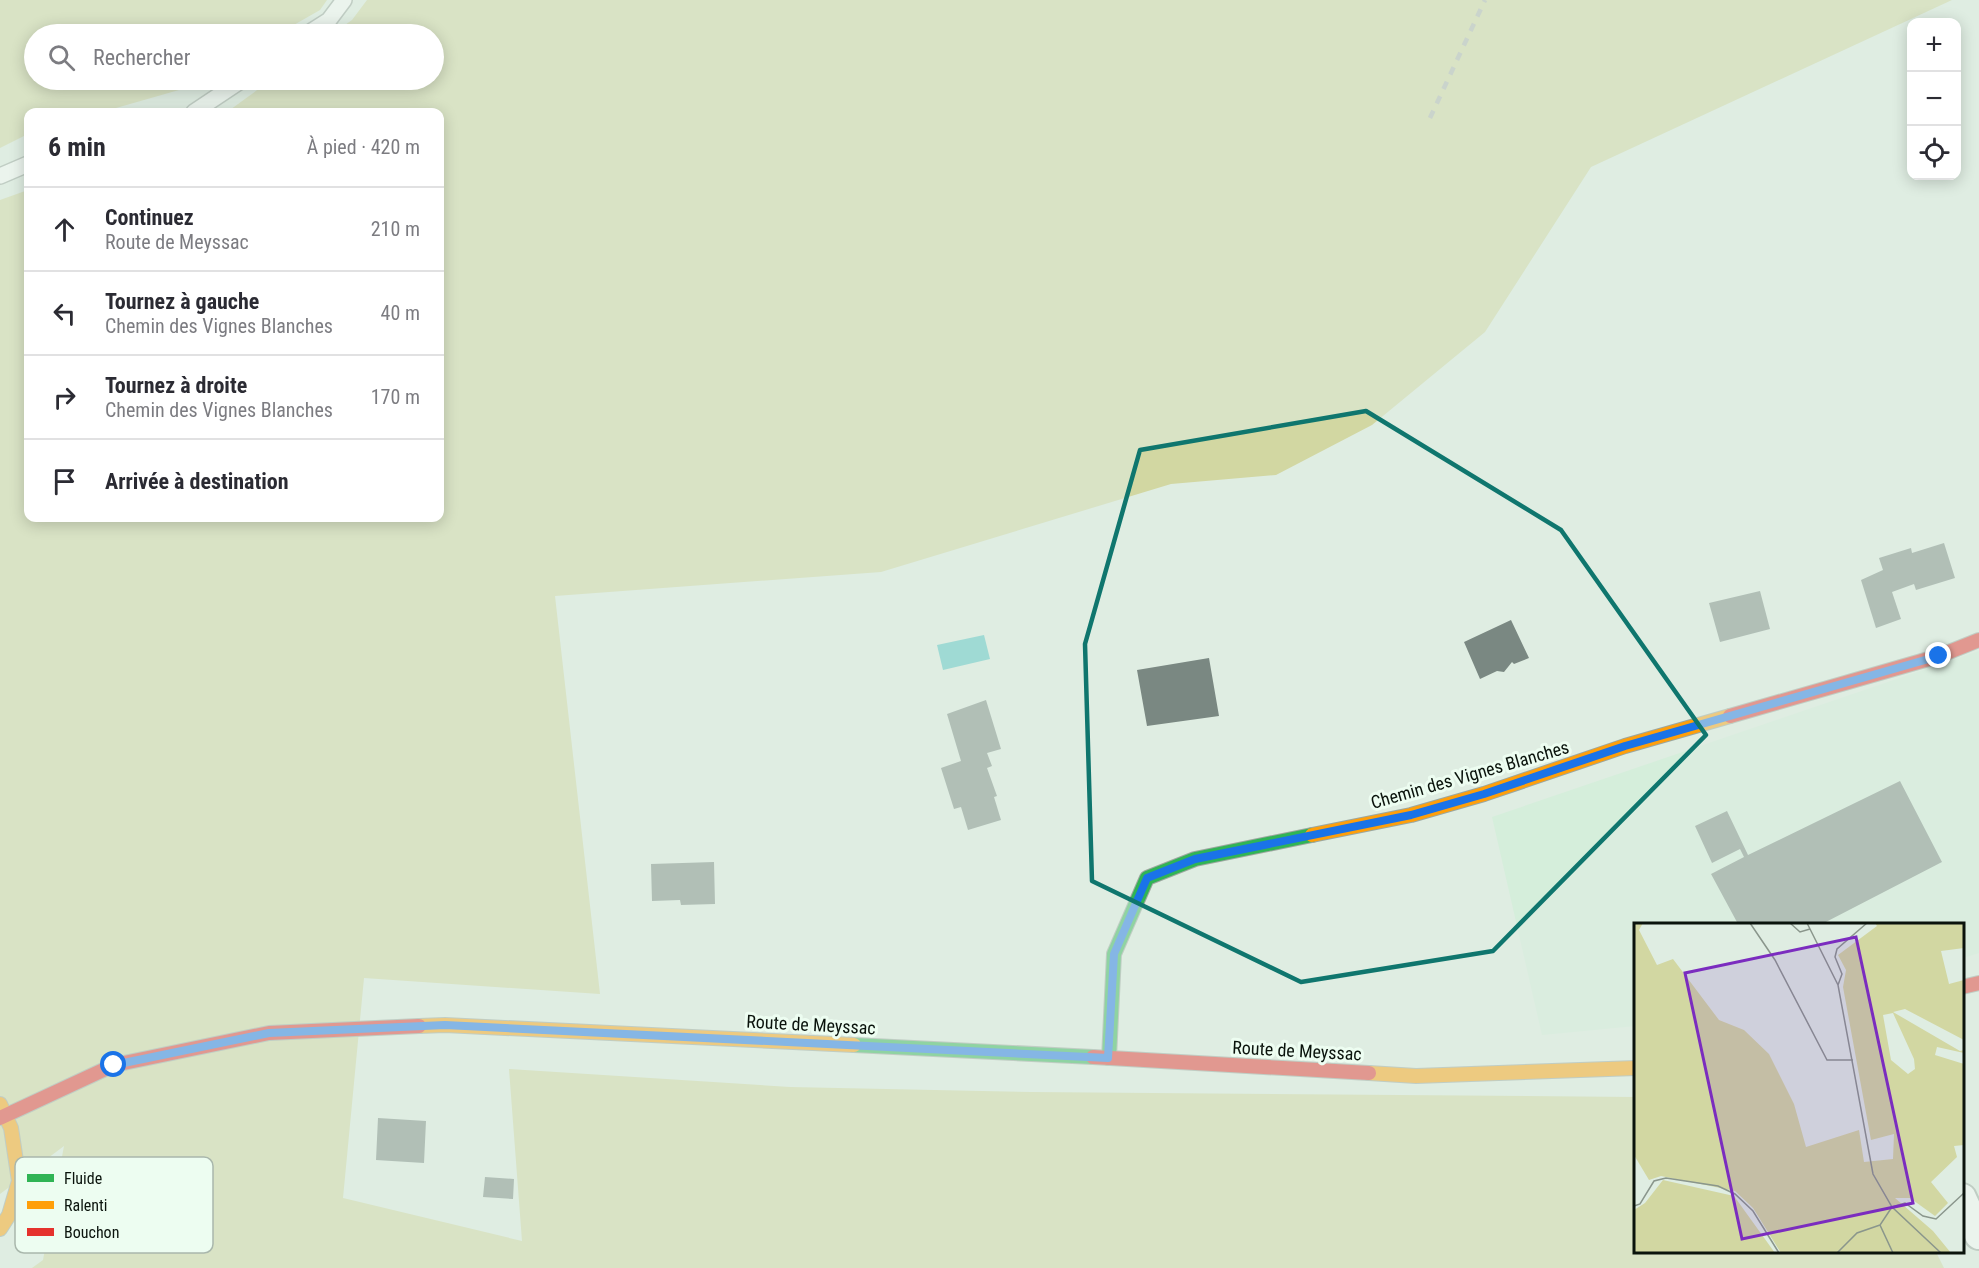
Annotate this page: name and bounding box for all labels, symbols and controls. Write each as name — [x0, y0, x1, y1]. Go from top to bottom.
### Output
map controls — [1907, 18, 1961, 180]
button: + — [1907, 18, 1961, 72]
search box — [24, 24, 444, 90]
icon: search — [45, 41, 78, 74]
text: Rechercher — [93, 45, 190, 70]
button: − — [1907, 72, 1961, 126]
button: locate — [1907, 126, 1961, 180]
text: 6 min — [48, 132, 106, 162]
text: À pied · 420 m — [307, 135, 420, 159]
text: Continuez — [105, 205, 194, 230]
icon: ahead — [48, 213, 81, 246]
text: 210 m — [371, 217, 420, 241]
text: Route de Meyssac — [105, 230, 249, 254]
text: Tournez à gauche — [105, 289, 259, 314]
icon: left — [48, 297, 81, 330]
text: 40 m — [381, 301, 420, 325]
text: Chemin des Vignes Blanches — [105, 314, 333, 338]
text: Tournez à droite — [105, 373, 247, 398]
icon: right — [48, 381, 81, 414]
text: 170 m — [371, 385, 420, 409]
text: Chemin des Vignes Blanches — [105, 398, 333, 422]
icon: arrive — [48, 465, 81, 498]
text: Arrivée à destination — [105, 469, 289, 494]
route end — [1925, 642, 1951, 668]
street label: Chemin des Vignes Blanches — [1368, 736, 1571, 813]
inset map — [1634, 923, 1964, 1253]
street label: Route de Meyssac — [746, 1011, 876, 1038]
street label: Route de Meyssac — [1232, 1037, 1362, 1064]
route start — [100, 1051, 126, 1077]
legend — [15, 1157, 213, 1253]
text: Fluide — [64, 1169, 102, 1188]
text: Ralenti — [64, 1196, 107, 1215]
text: Bouchon — [64, 1223, 119, 1242]

